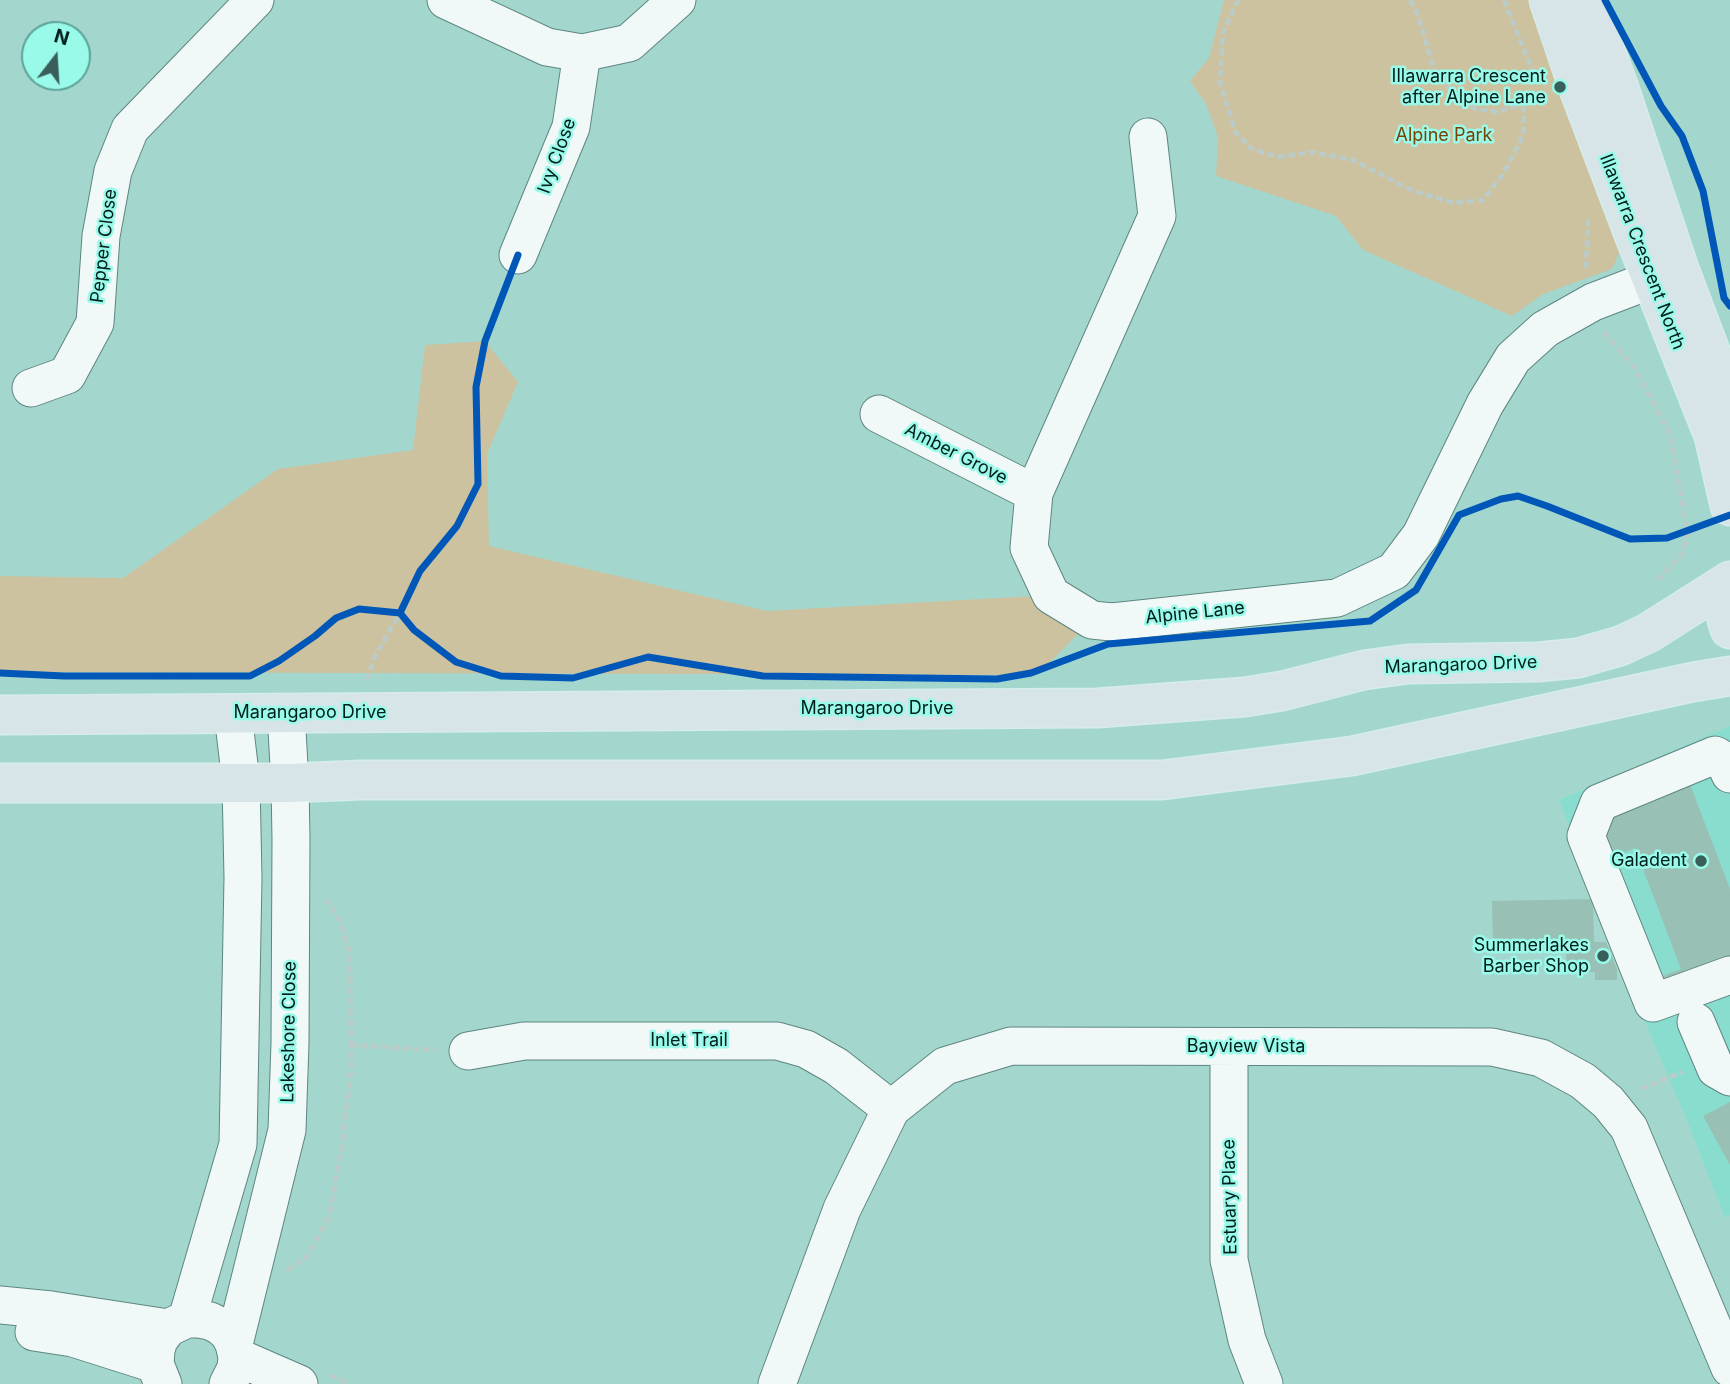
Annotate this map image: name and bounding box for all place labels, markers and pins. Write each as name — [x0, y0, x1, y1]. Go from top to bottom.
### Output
place label: Illawarra Crescent after Alpine Lane — [1392, 66, 1546, 108]
marker: Illawarra Crescent after Alpine Lane — [1552, 79, 1568, 95]
place label: Galadent — [1611, 850, 1687, 872]
marker: Galadent — [1693, 853, 1709, 869]
place label: Summerlakes Barber Shop — [1474, 935, 1589, 978]
marker: Summerlakes Barber Shop — [1595, 948, 1611, 964]

